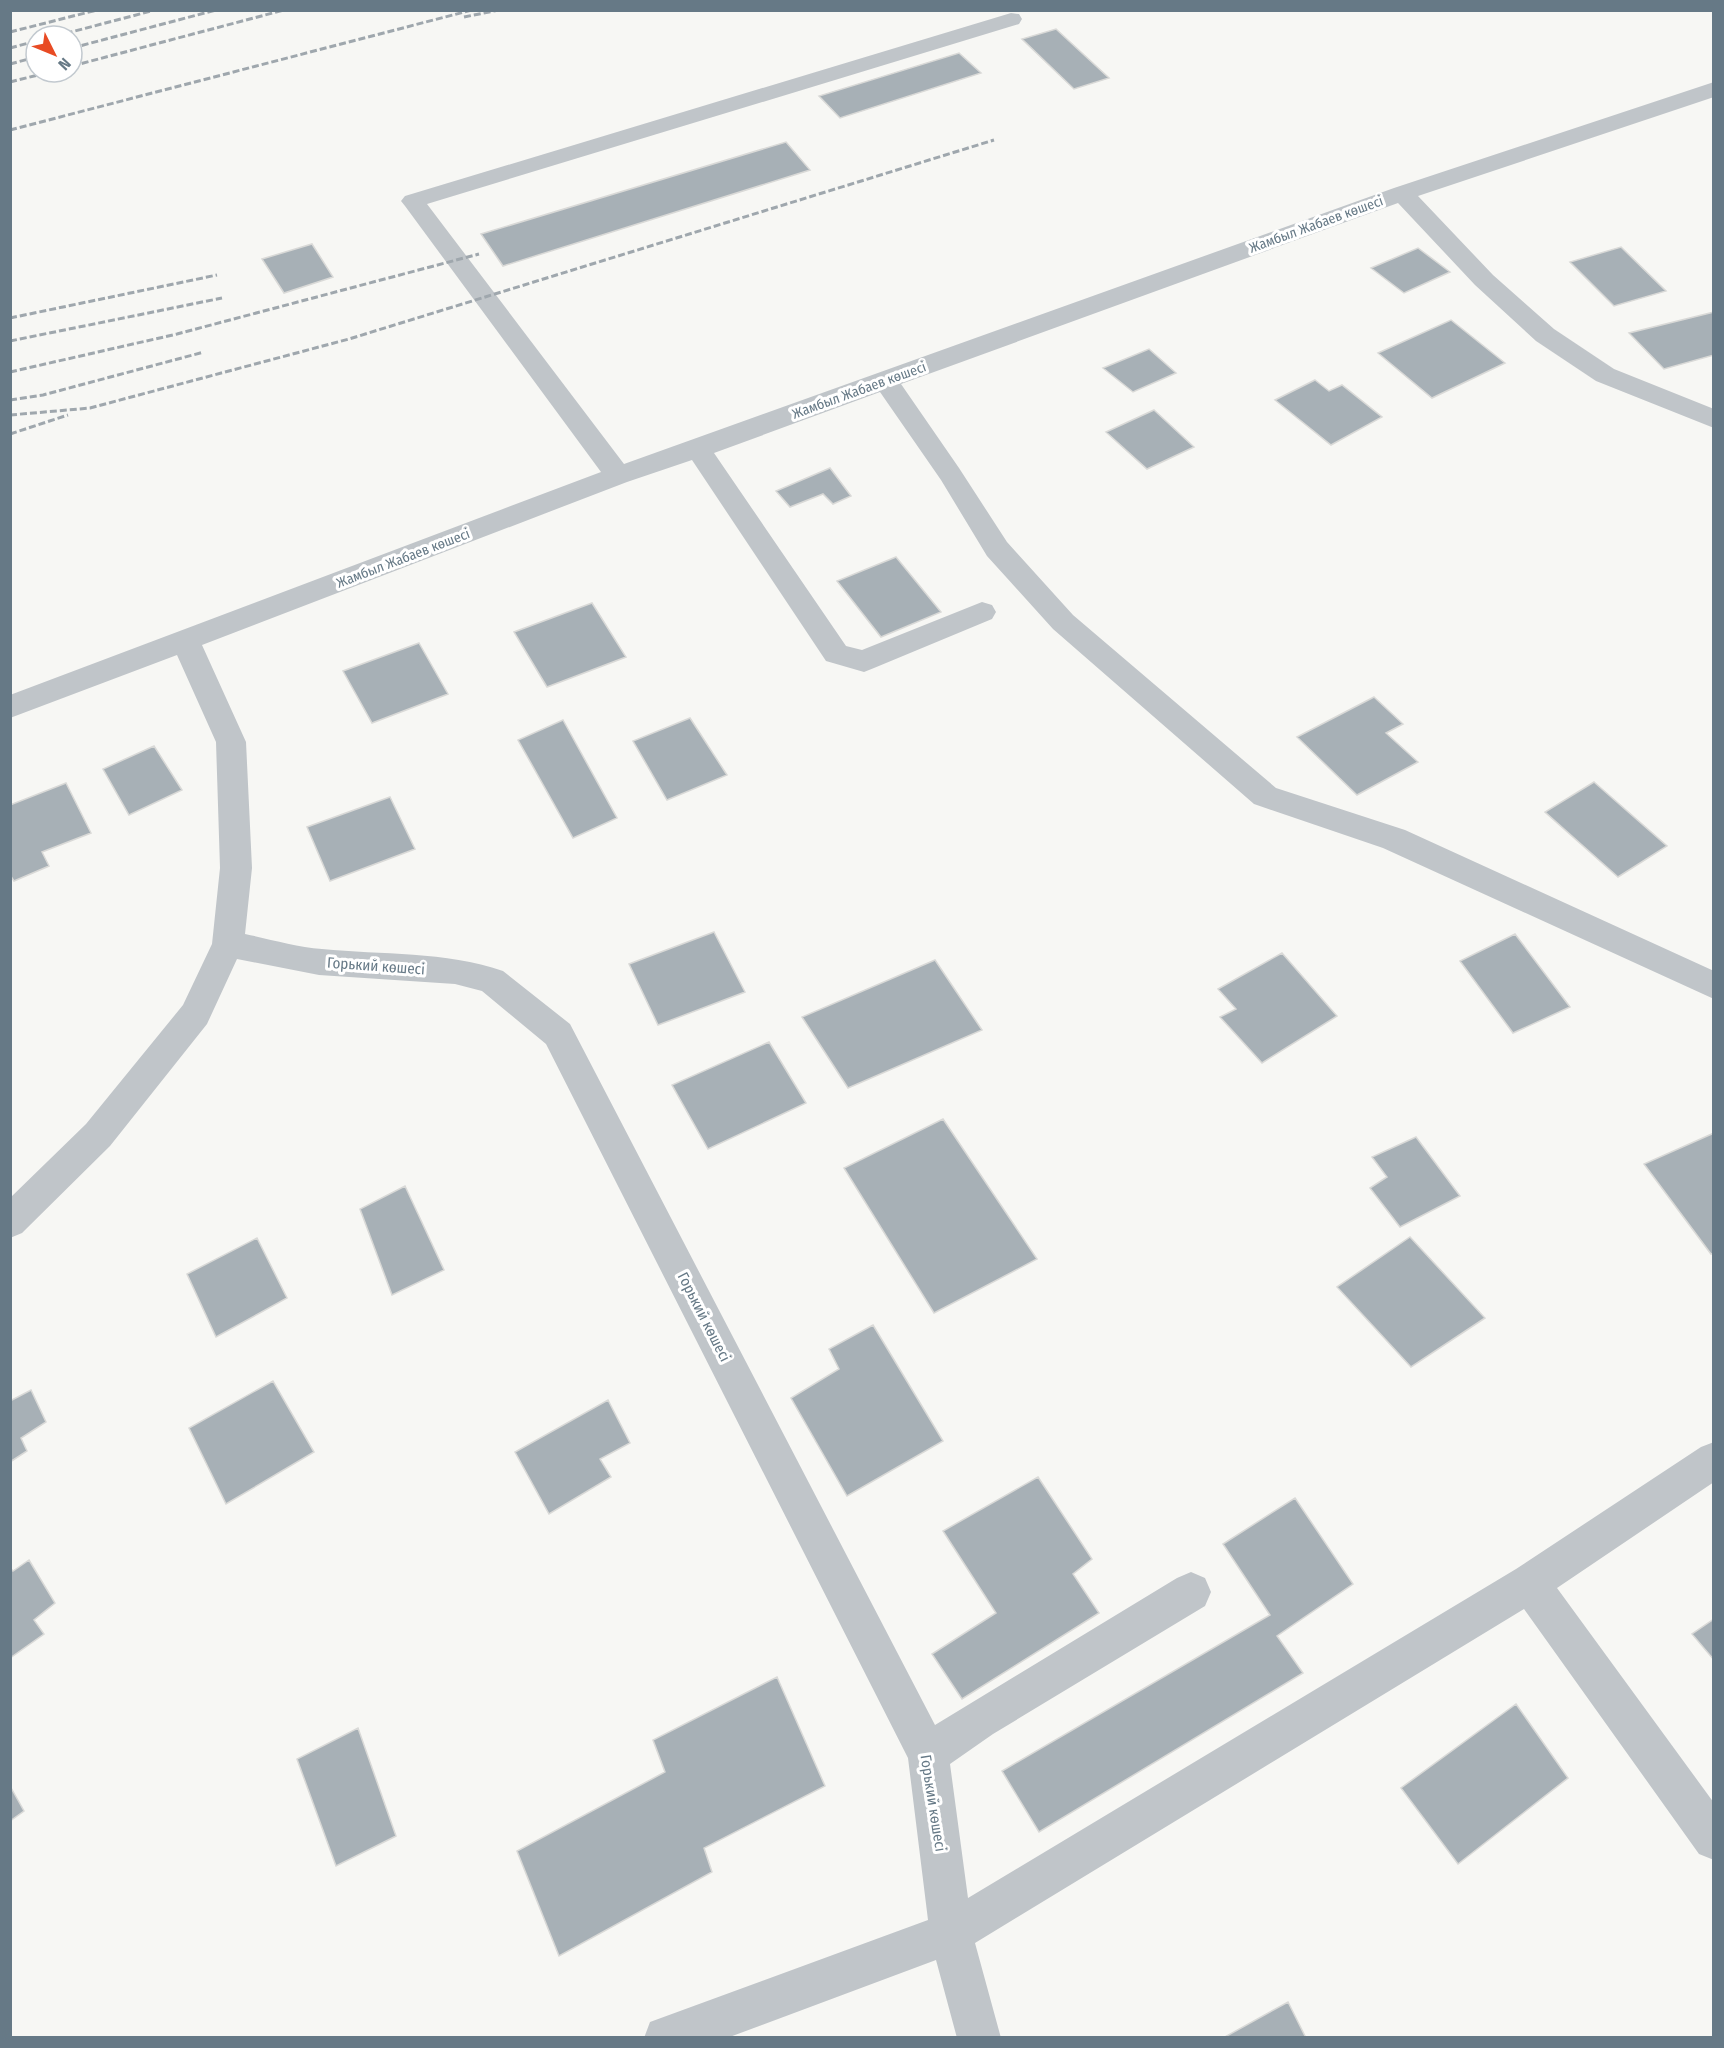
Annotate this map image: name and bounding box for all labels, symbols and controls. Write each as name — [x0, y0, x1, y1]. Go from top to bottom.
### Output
north arrow — [24, 24, 84, 84]
text: N — [54, 54, 75, 74]
street label: Жамбыл Жабаев көшесі — [1247, 192, 1386, 257]
street label: Жамбыл Жабаев көшесі — [790, 358, 929, 423]
street label: Жамбыл Жабаев көшесі — [334, 525, 472, 592]
street label: Горький көшесі — [326, 954, 426, 978]
street label: Горький көшесі — [674, 1269, 734, 1365]
street label: Горький көшесі — [916, 1753, 950, 1853]

